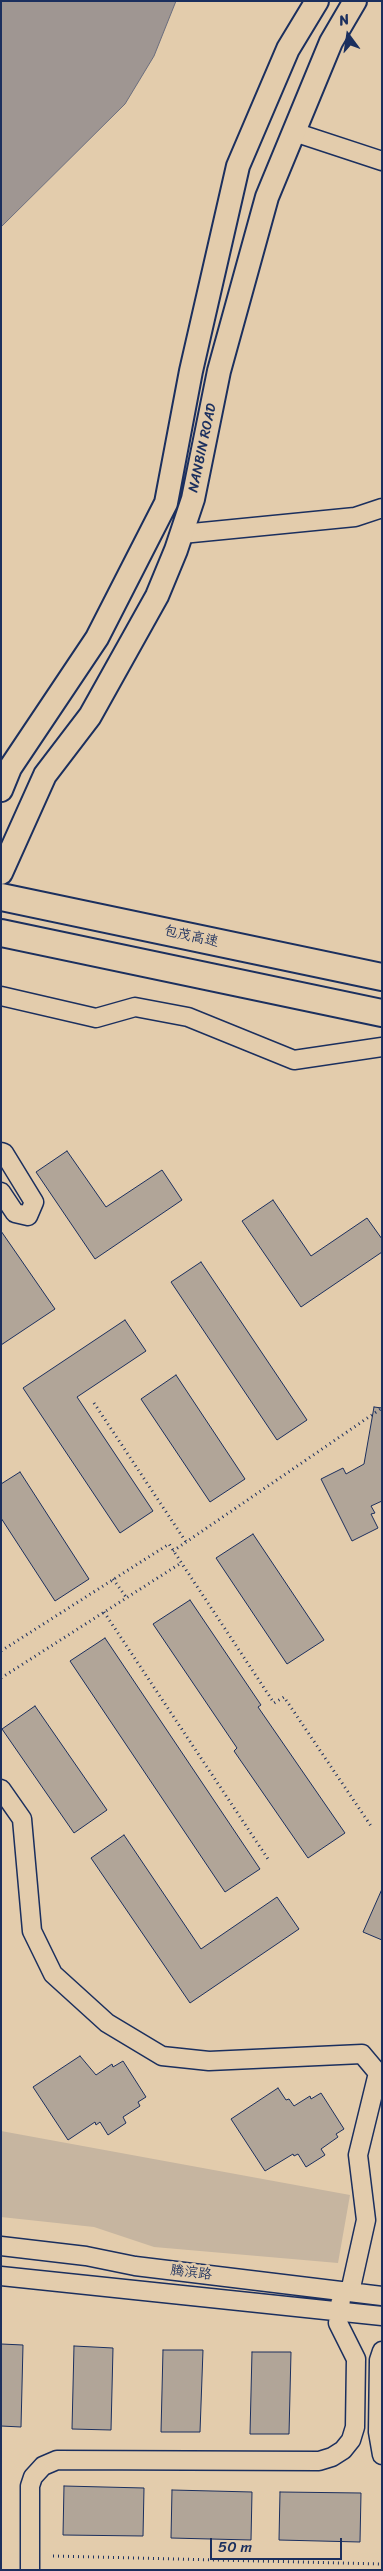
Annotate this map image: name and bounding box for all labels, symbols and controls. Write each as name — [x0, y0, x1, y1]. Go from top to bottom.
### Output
text: N — [337, 7, 352, 33]
north arrow — [323, 10, 373, 60]
street label: NANBIN ROAD — [185, 402, 221, 494]
street label: 包茂高速 — [162, 923, 220, 951]
street label: 腾滨路 — [169, 2262, 213, 2284]
scale bar — [213, 2528, 346, 2560]
text: 50 m — [218, 2534, 252, 2560]

